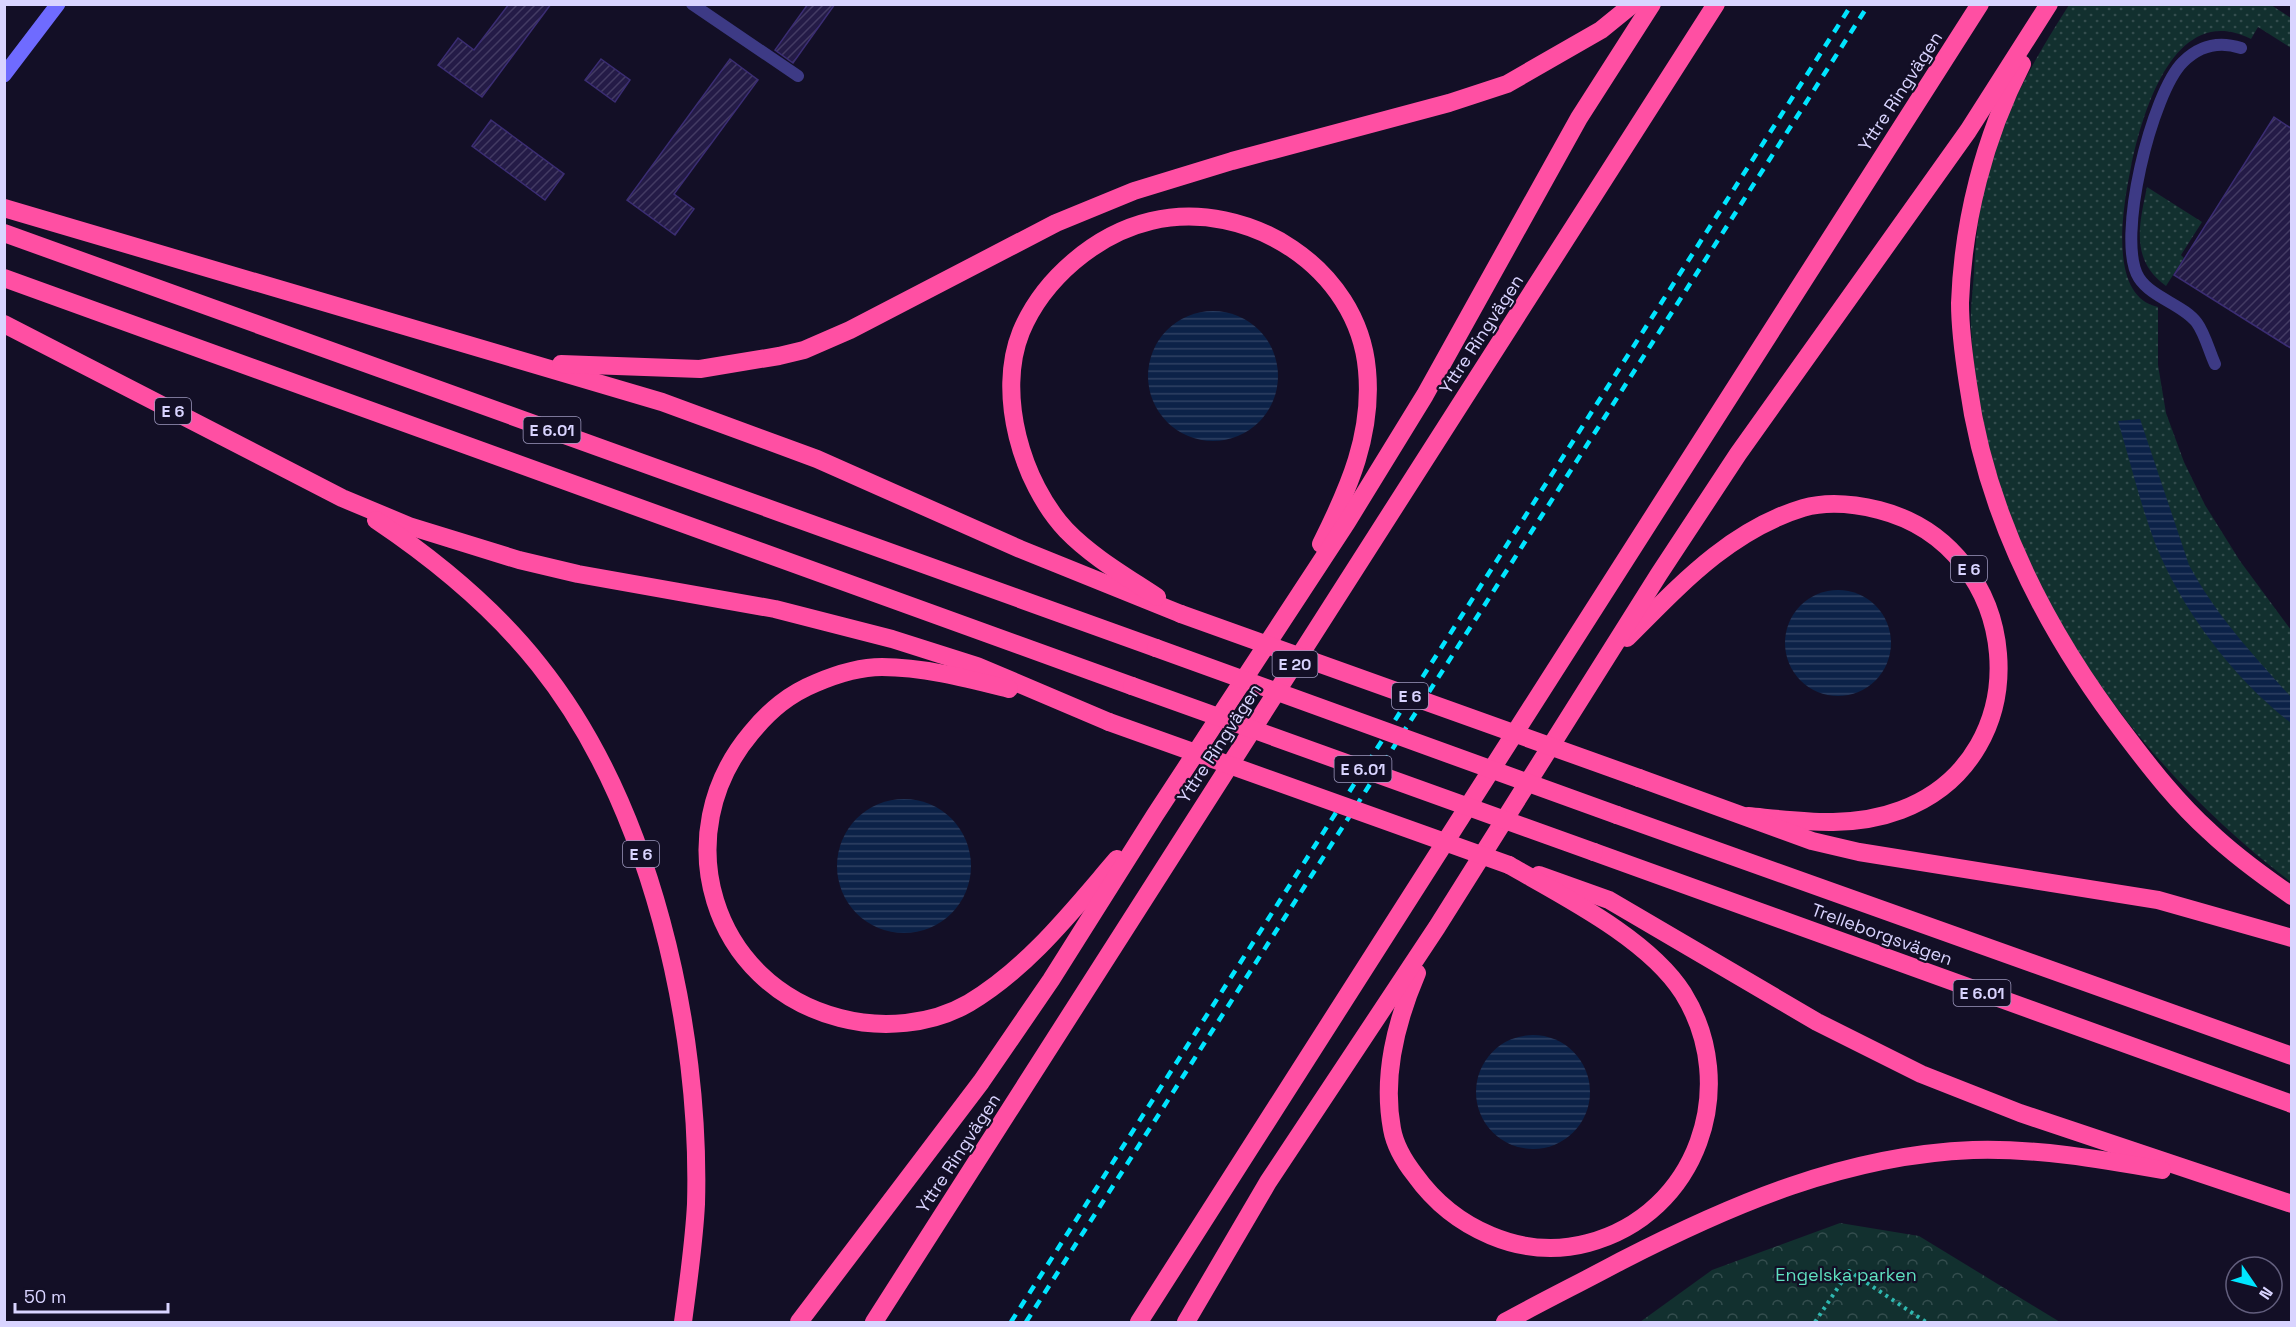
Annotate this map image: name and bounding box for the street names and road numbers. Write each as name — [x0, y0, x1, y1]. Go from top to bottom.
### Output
street label: Yttre Ringvägen — [1853, 27, 1947, 155]
street label: Yttre Ringvägen — [1434, 270, 1528, 398]
road number: E 6 — [155, 398, 191, 424]
road number: E 6.01 — [524, 417, 580, 443]
road number: E 6 — [1951, 556, 1987, 582]
road number: E 20 — [1272, 651, 1318, 677]
street label: Yttre Ringvägen — [1172, 679, 1266, 807]
road number: E 6 — [1392, 683, 1428, 709]
road number: E 6.01 — [1334, 756, 1392, 782]
road number: E 6 — [623, 841, 659, 867]
street label: Trelleborgsvägen — [1808, 898, 1956, 970]
road number: E 6.01 — [1954, 980, 2010, 1006]
street label: Yttre Ringvägen — [911, 1089, 1005, 1217]

